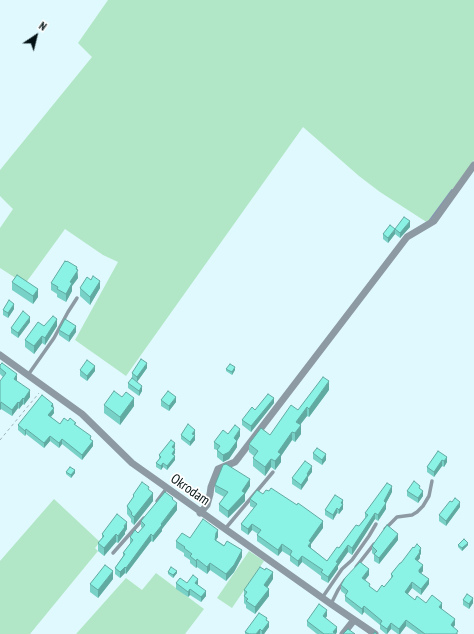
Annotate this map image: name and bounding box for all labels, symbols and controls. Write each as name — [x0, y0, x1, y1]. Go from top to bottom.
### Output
north arrow — [16, 16, 56, 56]
text: N — [36, 19, 49, 34]
street label: Okrodam — [167, 471, 213, 509]

